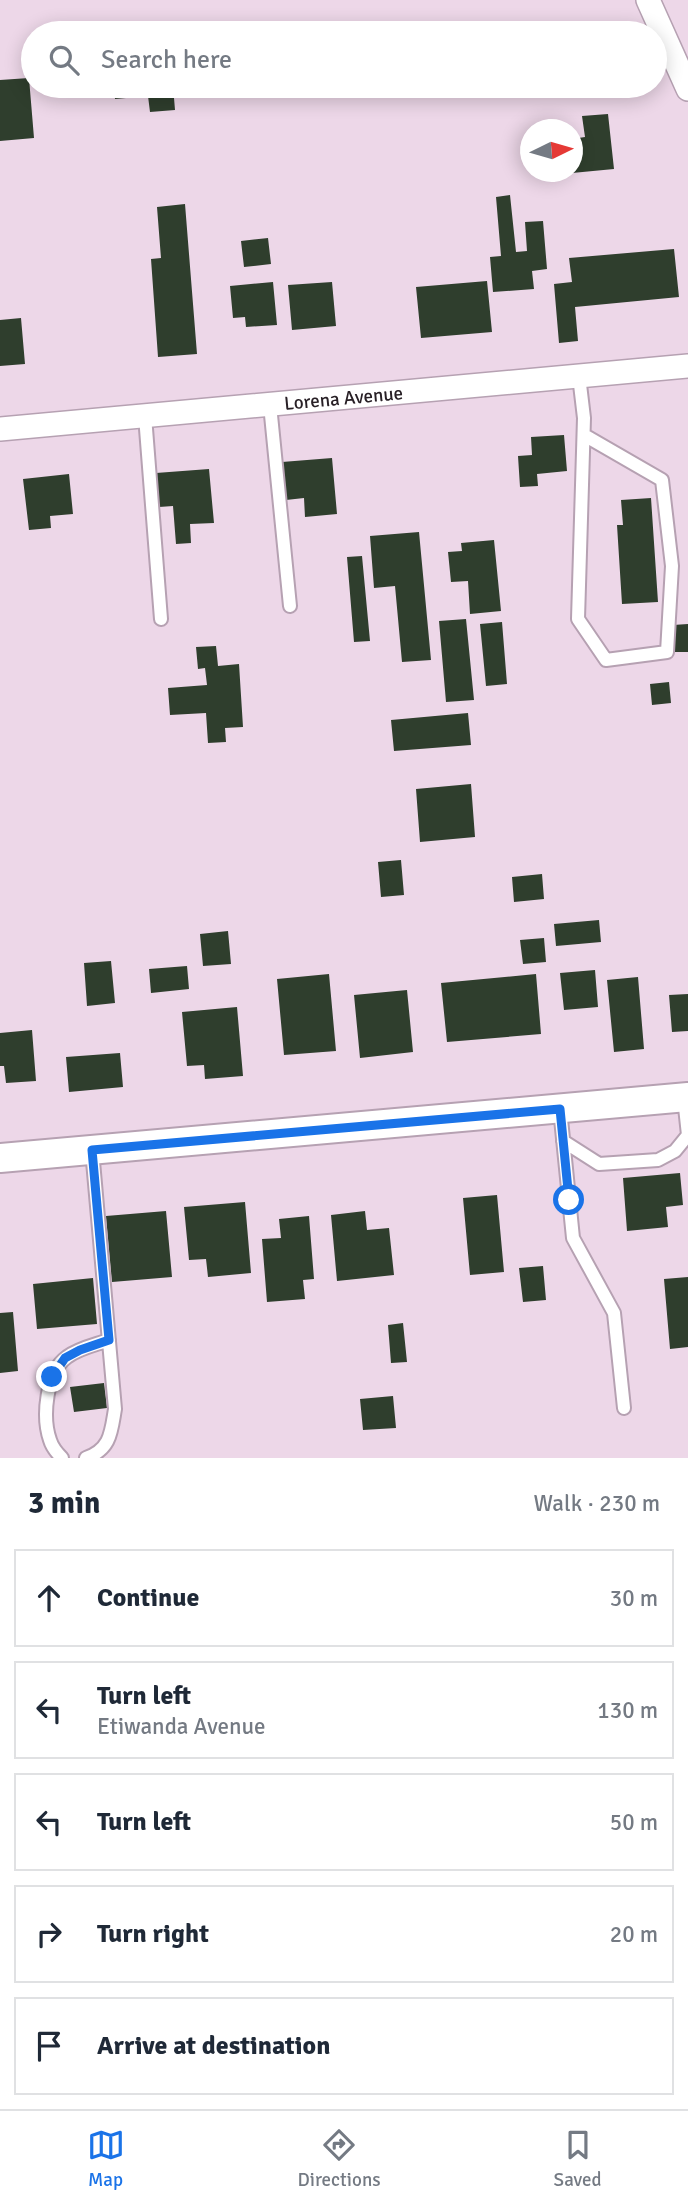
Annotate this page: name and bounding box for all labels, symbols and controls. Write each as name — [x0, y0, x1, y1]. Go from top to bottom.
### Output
search box — [21, 21, 667, 98]
icon: search — [45, 41, 83, 79]
text: Search here — [101, 44, 232, 76]
north arrow — [520, 119, 583, 182]
street label: Lorena Avenue — [283, 381, 404, 416]
route start — [553, 1184, 584, 1215]
route end — [36, 1361, 67, 1392]
text: 3 min — [28, 1485, 100, 1522]
text: Walk · 230 m — [534, 1489, 660, 1518]
icon: ahead — [30, 1579, 68, 1617]
text: Continue — [97, 1582, 199, 1614]
text: 30 m — [610, 1584, 658, 1613]
text: Turn left — [97, 1680, 191, 1712]
icon: left — [30, 1691, 68, 1729]
text: 130 m — [597, 1696, 658, 1725]
text: Etiwanda Avenue — [97, 1712, 266, 1741]
icon: left — [30, 1803, 68, 1841]
text: Turn left — [97, 1806, 191, 1838]
text: 50 m — [610, 1808, 658, 1837]
icon: right — [30, 1915, 68, 1953]
text: Turn right — [97, 1918, 209, 1950]
text: 20 m — [610, 1920, 658, 1949]
icon: arrive — [30, 2027, 68, 2065]
text: Arrive at destination — [97, 2030, 330, 2062]
tab: Map — [87, 2126, 125, 2192]
tab: Directions — [298, 2126, 381, 2192]
tab: Saved — [554, 2126, 601, 2192]

